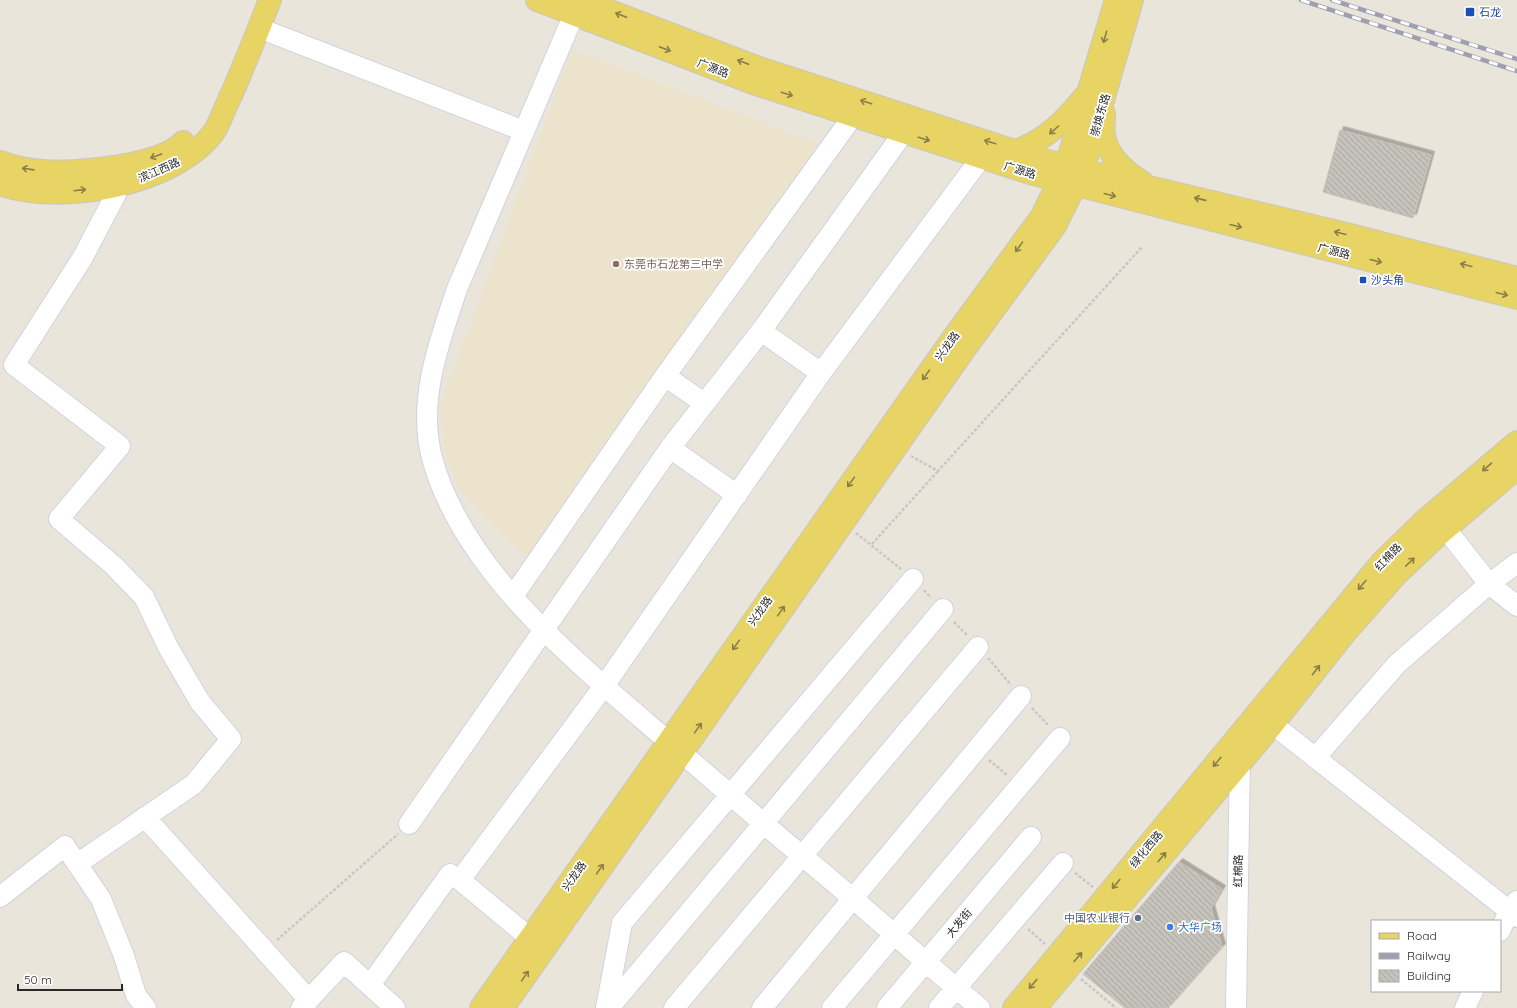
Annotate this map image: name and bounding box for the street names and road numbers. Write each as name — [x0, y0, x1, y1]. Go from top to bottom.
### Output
street label: 广源路 — [695, 56, 731, 80]
street label: 崇焕东路 — [1087, 92, 1113, 138]
street label: 滨江西路 — [136, 155, 182, 185]
street label: 广源路 — [1002, 158, 1038, 182]
street label: 广源路 — [1316, 240, 1352, 262]
street label: 兴龙路 — [932, 329, 962, 363]
street label: 红棉路 — [1372, 540, 1404, 574]
street label: 兴龙路 — [745, 593, 775, 629]
street label: 绿化西路 — [1126, 828, 1166, 870]
street label: 红棉路 — [1231, 854, 1245, 888]
street label: 兴龙路 — [559, 858, 589, 894]
street label: 大发街 — [943, 906, 975, 940]

